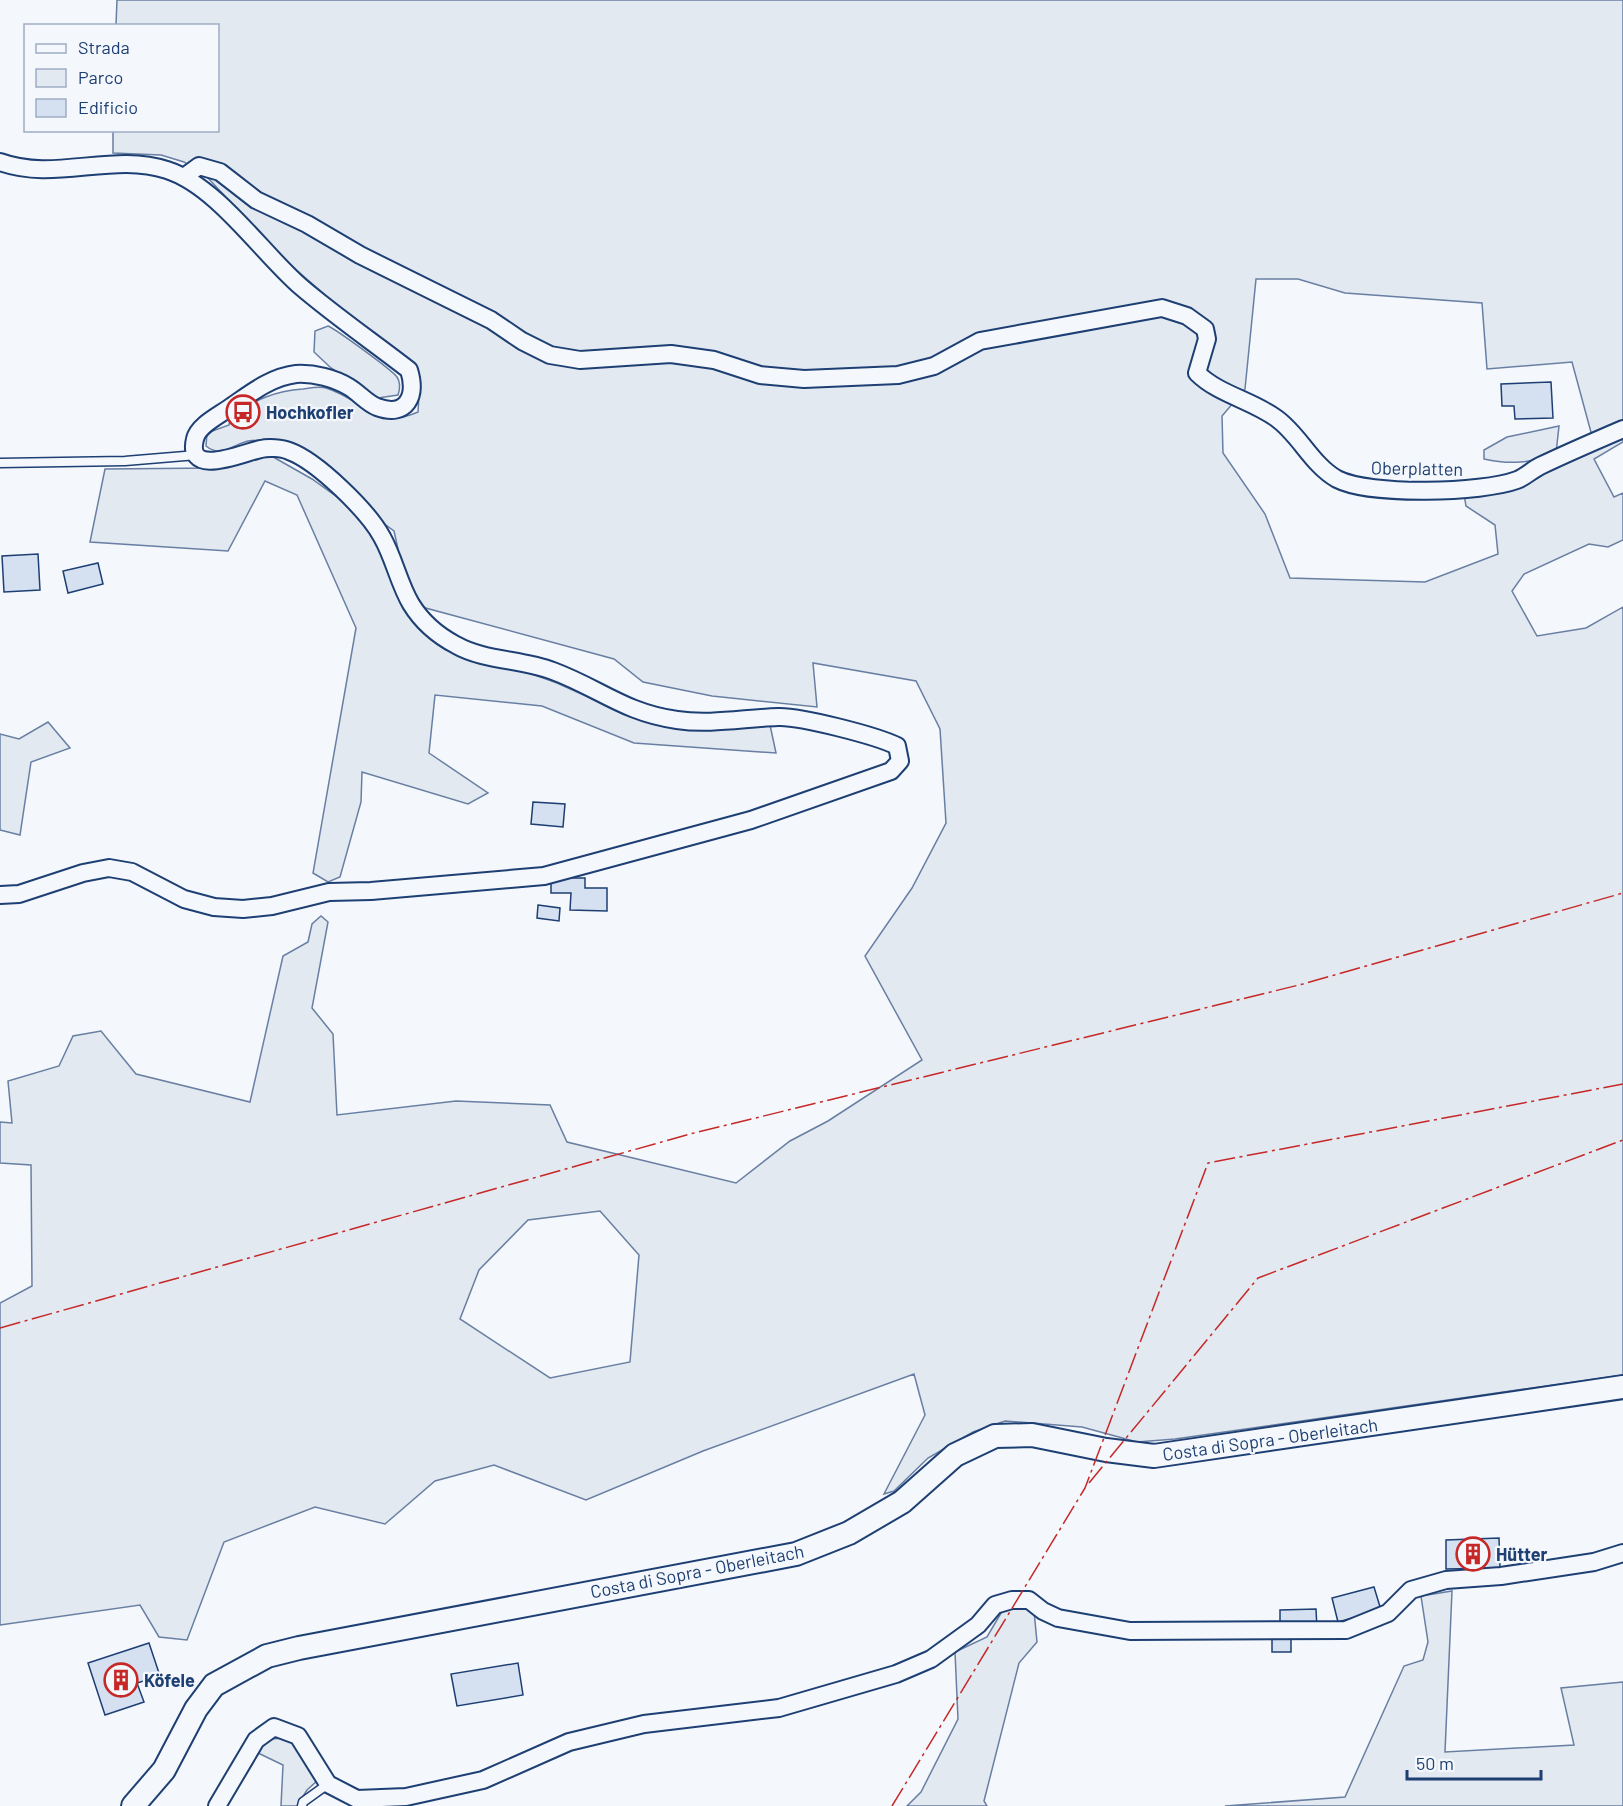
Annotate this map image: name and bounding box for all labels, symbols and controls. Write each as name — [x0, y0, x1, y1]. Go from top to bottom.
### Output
legend — [24, 24, 219, 132]
text: Strada — [78, 36, 130, 58]
text: Parco — [78, 66, 123, 88]
text: Edificio — [78, 96, 138, 118]
bus stop icon: Hochkofler — [225, 394, 261, 430]
place label: Hochkofler — [266, 401, 354, 423]
street label: Oberplatten — [1371, 456, 1463, 480]
street label: Costa di Sopra - Oberleitach — [1161, 1413, 1379, 1465]
building icon: Hütter — [1455, 1536, 1491, 1572]
street label: Costa di Sopra - Oberleitach — [588, 1539, 806, 1603]
place label: Hütter — [1496, 1543, 1548, 1565]
building icon: Köfele — [103, 1662, 139, 1698]
place label: Köfele — [144, 1669, 195, 1691]
scale bar — [1407, 1743, 1540, 1781]
text: 50 m — [1416, 1752, 1454, 1774]

